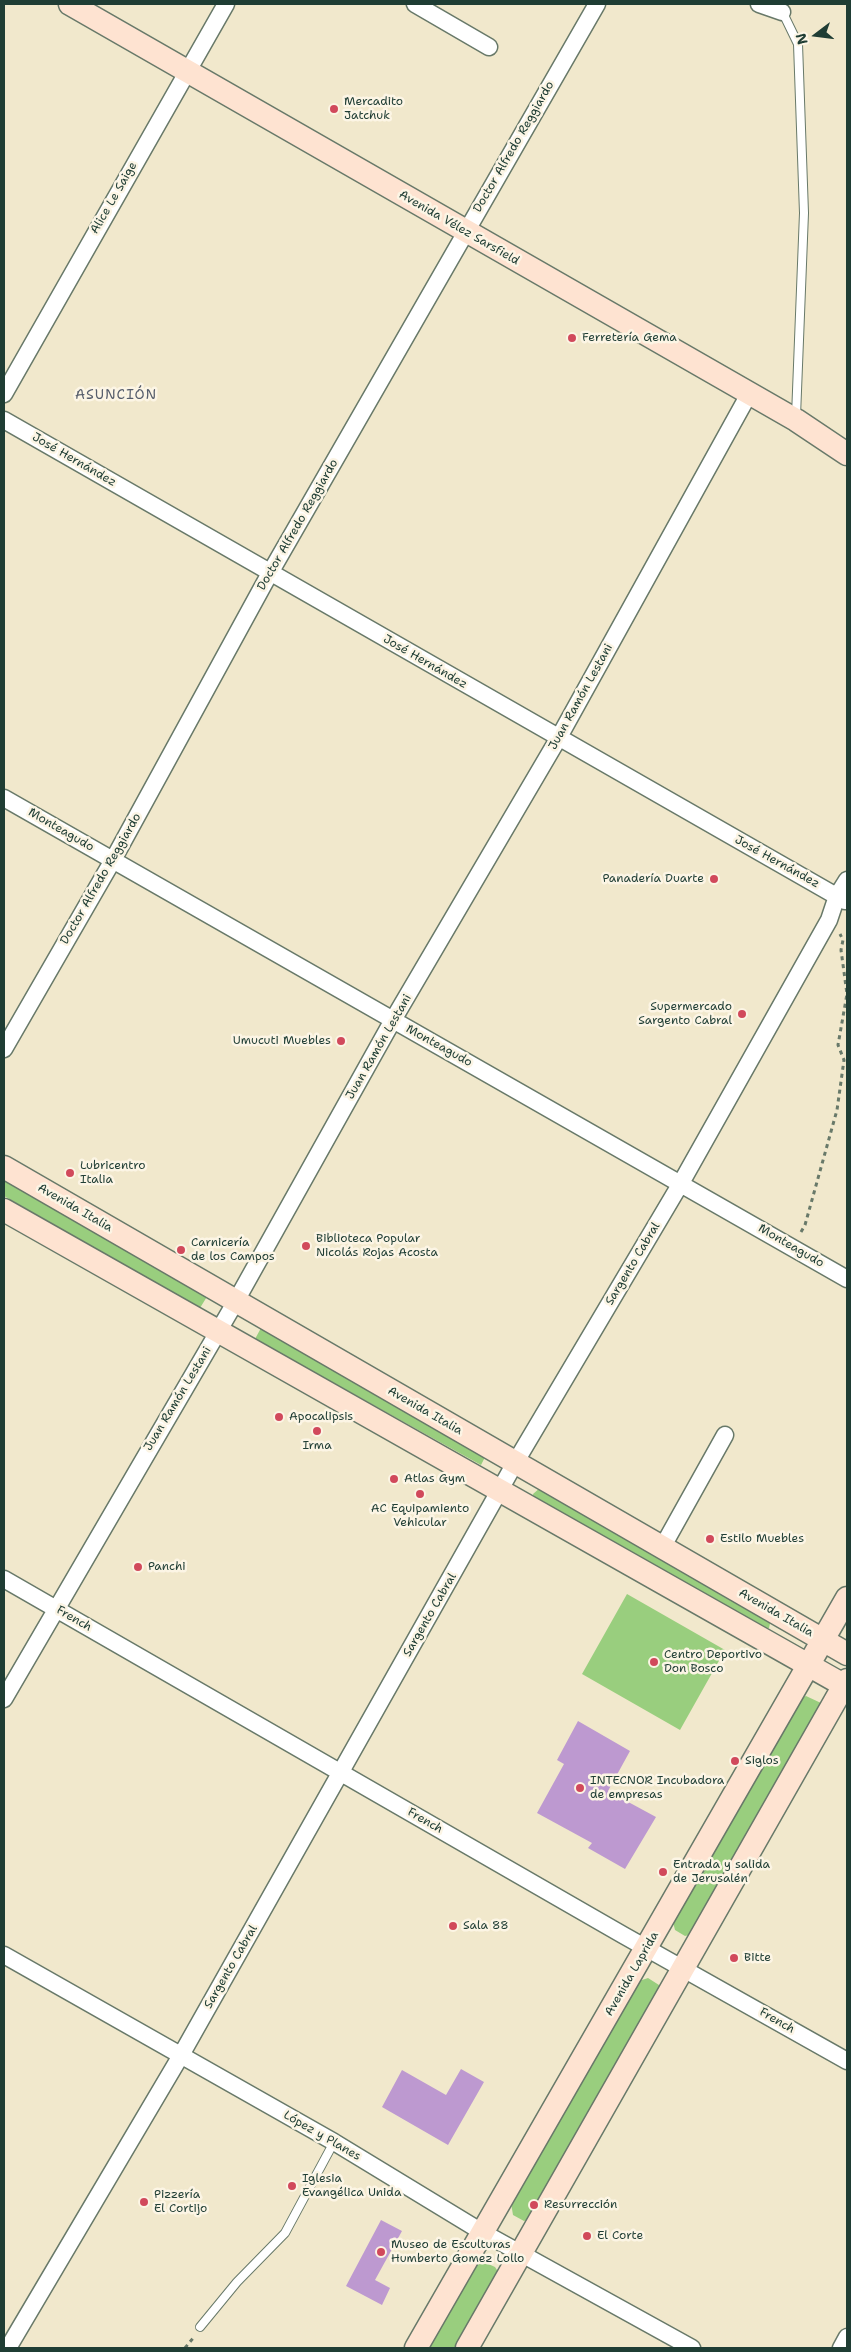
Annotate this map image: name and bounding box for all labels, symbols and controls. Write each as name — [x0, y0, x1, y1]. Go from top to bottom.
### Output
north arrow — [791, 10, 841, 60]
text: N — [791, 31, 812, 47]
street label: Doctor Alfredo Reggiardo — [471, 79, 557, 215]
place label: Mercadito Jatchuk — [344, 95, 403, 123]
marker: Mercadito Jatchuk — [328, 103, 340, 115]
street label: Alice Le Saige — [88, 159, 140, 237]
street label: Avenida Vélez Sarsfield — [396, 188, 522, 268]
place label: Ferretería Gema — [582, 331, 677, 345]
marker: Ferretería Gema — [566, 332, 578, 344]
district label: ASUNCIÓN — [74, 387, 158, 403]
street label: José Hernández — [29, 430, 119, 490]
street label: Doctor Alfredo Reggiardo — [255, 457, 341, 593]
street label: José Hernández — [380, 632, 470, 692]
street label: Juan Ramón Lestani — [546, 642, 616, 752]
street label: Monteagudo — [26, 805, 96, 855]
street label: Doctor Alfredo Reggiardo — [58, 811, 144, 947]
street label: José Hernández — [732, 833, 822, 891]
place label: Panadería Duarte — [602, 872, 704, 886]
marker: Panadería Duarte — [708, 873, 720, 885]
street label: Juan Ramón Lestani — [343, 992, 415, 1102]
place label: Supermercado Sargento Cabral — [638, 1000, 732, 1028]
marker: Supermercado Sargento Cabral — [736, 1008, 748, 1020]
street label: Monteagudo — [403, 1022, 475, 1070]
place label: Umucuti Muebles — [233, 1034, 331, 1048]
marker: Umucuti Muebles — [335, 1035, 347, 1047]
place label: Lubricentro Italia — [80, 1159, 146, 1187]
marker: Lubricentro Italia — [64, 1167, 76, 1179]
street label: Avenida Italia — [35, 1181, 115, 1235]
street label: Sargento Cabral — [603, 1220, 663, 1308]
street label: Monteagudo — [756, 1221, 826, 1271]
place label: Biblioteca Popular Nicolás Rojas Acosta — [316, 1232, 438, 1260]
place label: Carnicería de los Campos — [191, 1236, 275, 1264]
marker: Biblioteca Popular Nicolás Rojas Acosta — [300, 1240, 312, 1252]
marker: Carnicería de los Campos — [175, 1244, 187, 1256]
street label: Juan Ramón Lestani — [141, 1344, 215, 1454]
street label: Avenida Italia — [385, 1384, 465, 1438]
place label: Apocalipsis — [289, 1410, 353, 1424]
marker: Apocalipsis — [273, 1411, 285, 1423]
marker: Irma — [311, 1425, 323, 1437]
place label: Irma — [302, 1439, 332, 1453]
place label: Atlas Gym — [404, 1472, 465, 1486]
marker: Atlas Gym — [388, 1473, 400, 1485]
marker: AC Equipamiento Vehicular — [414, 1488, 426, 1500]
place label: AC Equipamiento Vehicular — [371, 1502, 469, 1530]
place label: Estilo Muebles — [720, 1532, 804, 1546]
marker: Estilo Muebles — [704, 1533, 716, 1545]
place label: Panchi — [148, 1560, 186, 1574]
marker: Panchi — [132, 1561, 144, 1573]
street label: Sargento Cabral — [400, 1571, 460, 1659]
street label: Avenida Italia — [736, 1586, 816, 1640]
street label: French — [54, 1603, 94, 1635]
place label: Centro Deportivo Don Bosco — [664, 1648, 762, 1676]
marker: Centro Deportivo Don Bosco — [648, 1656, 660, 1668]
place label: Siglos — [745, 1754, 779, 1768]
marker: Siglos — [729, 1755, 741, 1767]
place label: INTECNOR Incubadora de empresas — [590, 1774, 724, 1802]
marker: INTECNOR Incubadora de empresas — [574, 1782, 586, 1794]
street label: French — [405, 1805, 445, 1837]
place label: Entrada y salida de Jerusalén — [673, 1858, 770, 1886]
marker: Entrada y salida de Jerusalén — [657, 1866, 669, 1878]
place label: Sala 88 — [463, 1919, 509, 1933]
marker: Sala 88 — [447, 1920, 459, 1932]
street label: Sargento Cabral — [201, 1923, 261, 2011]
street label: Avenida Laprida — [602, 1929, 662, 2019]
place label: Bitte — [744, 1951, 771, 1965]
marker: Bitte — [728, 1952, 740, 1964]
street label: French — [757, 2005, 797, 2037]
street label: López y Planes — [281, 2108, 363, 2164]
place label: Iglesia Evangélica Unida — [302, 2172, 401, 2200]
marker: Iglesia Evangélica Unida — [286, 2180, 298, 2192]
place label: Pizzería El Cortijo — [154, 2188, 207, 2216]
marker: Pizzería El Cortijo — [138, 2196, 150, 2208]
place label: Resurrección — [544, 2198, 617, 2212]
marker: Resurrección — [528, 2199, 540, 2211]
place label: El Corte — [597, 2229, 643, 2243]
marker: El Corte — [581, 2230, 593, 2242]
place label: Museo de Esculturas Humberto Gomez Lollo — [391, 2238, 524, 2266]
marker: Museo de Esculturas Humberto Gomez Lollo — [375, 2246, 387, 2258]

